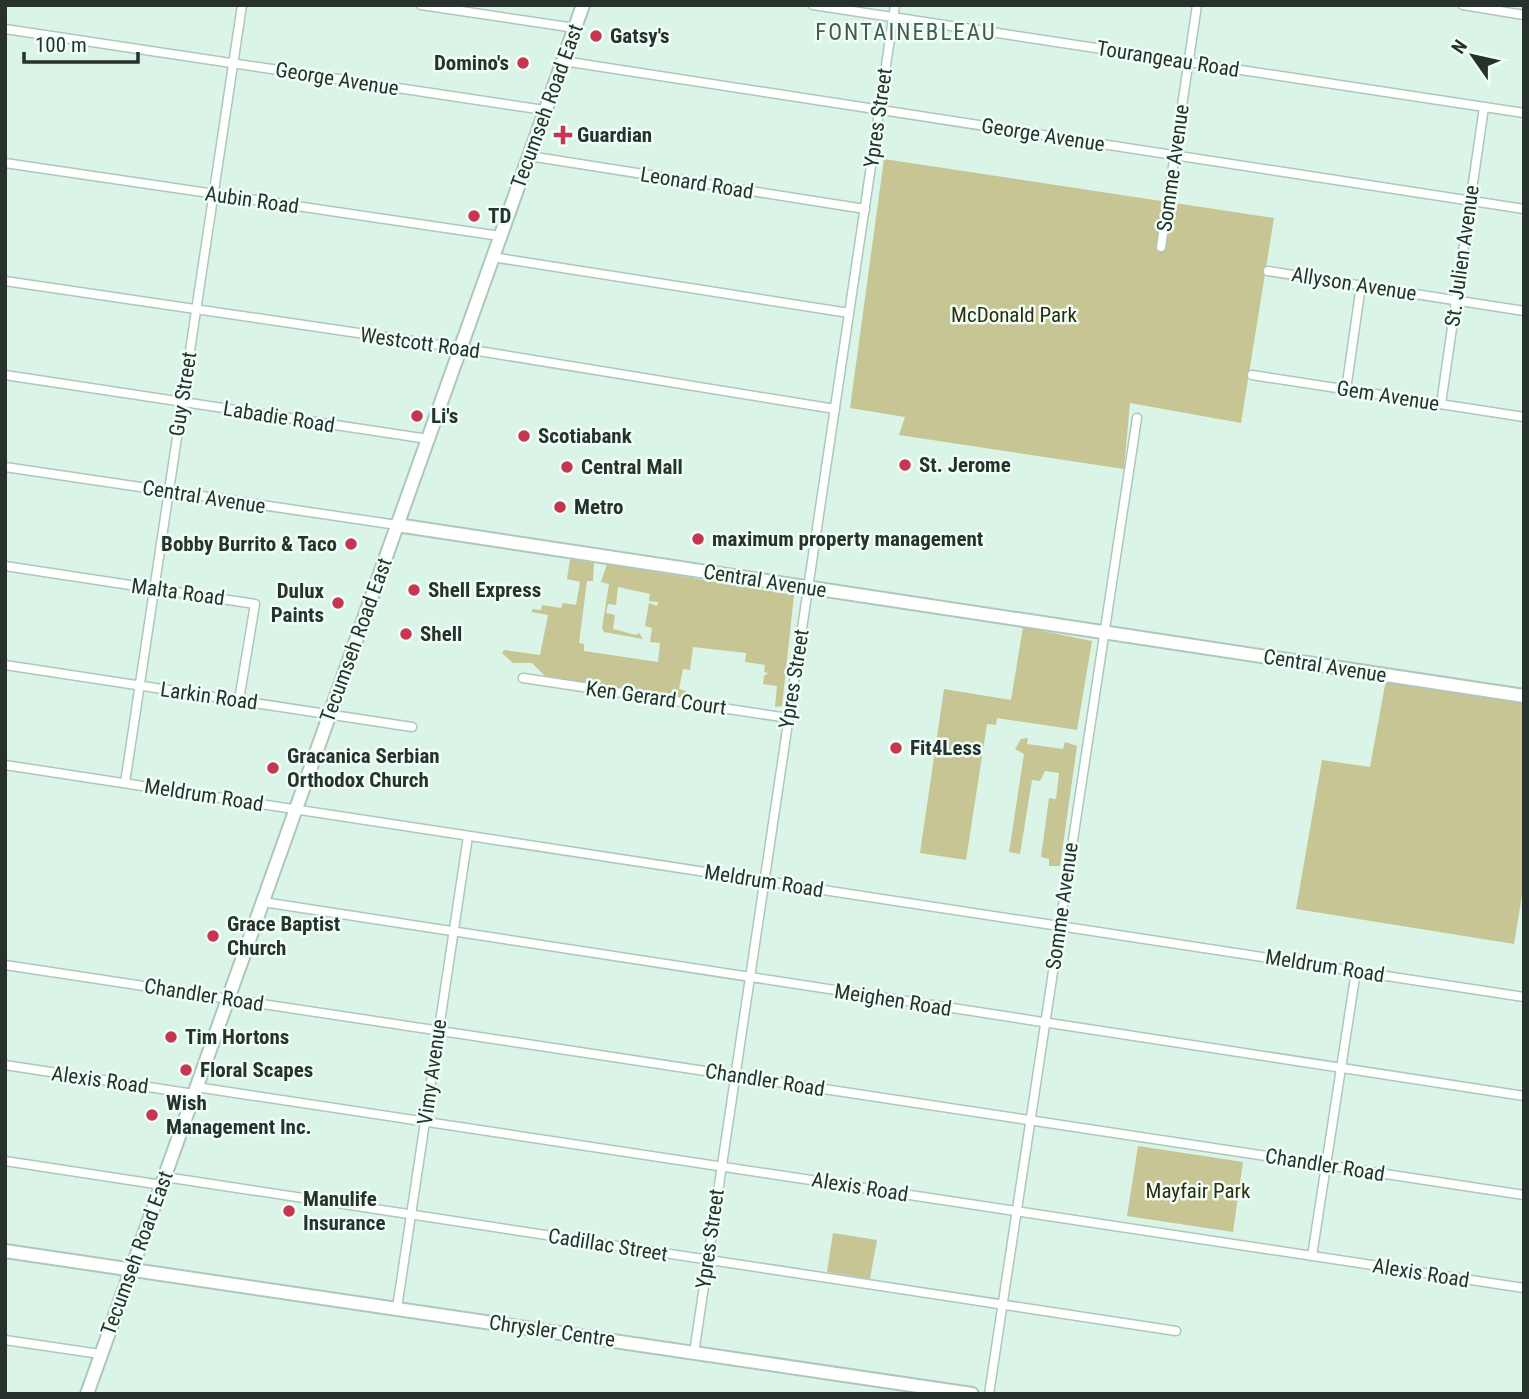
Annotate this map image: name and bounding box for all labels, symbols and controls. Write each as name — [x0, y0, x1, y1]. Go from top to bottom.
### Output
district label: FONTAINEBLEAU — [815, 19, 997, 46]
scale bar — [24, 21, 138, 65]
street label: Tecumseh Road East — [506, 21, 588, 191]
north arrow — [1438, 21, 1508, 91]
place label: Gatsy's — [610, 24, 670, 48]
marker: Gatsy's — [588, 28, 604, 44]
text: 100 m — [35, 33, 87, 57]
street label: Tourangeau Road — [1095, 36, 1241, 82]
text: N — [1447, 36, 1472, 58]
place label: Domino's — [434, 51, 509, 75]
marker: Domino's — [515, 55, 531, 71]
street label: George Avenue — [274, 57, 400, 101]
street label: Ypres Street — [859, 67, 897, 169]
street label: Somme Avenue — [1152, 103, 1194, 233]
street label: George Avenue — [980, 113, 1106, 157]
place label: Guardian — [577, 123, 652, 147]
marker: Guardian — [555, 127, 571, 143]
street label: Leonard Road — [639, 162, 755, 204]
street label: Aubin Road — [204, 182, 300, 218]
street label: St. Julien Avenue — [1440, 184, 1484, 328]
place label: TD — [488, 204, 511, 228]
marker: TD — [466, 208, 482, 224]
street label: Allyson Avenue — [1290, 262, 1418, 306]
park label: McDonald Park — [951, 303, 1077, 327]
street label: Westcott Road — [358, 323, 482, 363]
street label: Guy Street — [164, 350, 202, 438]
street label: Gem Avenue — [1335, 376, 1441, 416]
street label: Labadie Road — [222, 396, 336, 438]
place label: Li's — [431, 404, 458, 428]
marker: Li's — [409, 408, 425, 424]
place label: Scotiabank — [538, 424, 633, 448]
marker: Scotiabank — [516, 428, 532, 444]
place label: St. Jerome — [919, 453, 1011, 477]
place label: Central Mall — [581, 455, 683, 479]
marker: St. Jerome — [897, 457, 913, 473]
marker: Central Mall — [559, 459, 575, 475]
street label: Central Avenue — [141, 475, 267, 519]
place label: Metro — [574, 495, 623, 519]
marker: Metro — [552, 499, 568, 515]
place label: maximum property management — [712, 527, 983, 551]
marker: maximum property management — [690, 531, 706, 547]
place label: Bobby Burrito & Taco — [161, 532, 337, 556]
marker: Bobby Burrito & Taco — [343, 536, 359, 552]
street label: Tecumseh Road East — [315, 555, 397, 725]
street label: Central Avenue — [702, 559, 828, 603]
street label: Malta Road — [130, 574, 226, 610]
place label: Shell Express — [428, 578, 541, 602]
place label: Dulux Paints — [271, 579, 324, 627]
marker: Shell Express — [406, 582, 422, 598]
marker: Dulux Paints — [330, 595, 346, 611]
place label: Shell — [420, 622, 462, 646]
marker: Shell — [398, 626, 414, 642]
street label: Ypres Street — [774, 627, 814, 731]
street label: Central Avenue — [1262, 644, 1388, 688]
street label: Ken Gerard Court — [584, 676, 728, 720]
street label: Larkin Road — [159, 677, 259, 715]
place label: Fit4Less — [910, 736, 982, 760]
marker: Fit4Less — [888, 740, 904, 756]
place label: Gracanica Serbian Orthodox Church — [287, 744, 440, 792]
marker: Gracanica Serbian Orthodox Church — [265, 760, 281, 776]
street label: Meldrum Road — [143, 774, 265, 816]
street label: Somme Avenue — [1041, 841, 1083, 971]
street label: Meldrum Road — [703, 860, 825, 902]
place label: Grace Baptist Church — [227, 912, 340, 960]
marker: Grace Baptist Church — [205, 928, 221, 944]
street label: Meldrum Road — [1264, 945, 1386, 987]
street label: Chandler Road — [142, 974, 266, 1016]
street label: Meighen Road — [833, 979, 953, 1021]
street label: Vimy Avenue — [413, 1017, 451, 1126]
place label: Tim Hortons — [185, 1025, 289, 1049]
marker: Tim Hortons — [163, 1029, 179, 1045]
place label: Floral Scapes — [200, 1058, 313, 1082]
street label: Chandler Road — [703, 1059, 827, 1101]
street label: Alexis Road — [50, 1061, 150, 1099]
marker: Floral Scapes — [178, 1062, 194, 1078]
place label: Wish Management Inc. — [166, 1091, 312, 1139]
marker: Wish Management Inc. — [144, 1107, 160, 1123]
street label: Chandler Road — [1263, 1144, 1387, 1186]
street label: Tecumseh Road East — [96, 1168, 178, 1338]
street label: Alexis Road — [810, 1168, 910, 1206]
park label: Mayfair Park — [1146, 1179, 1251, 1203]
place label: Manulife Insurance — [303, 1187, 385, 1235]
street label: Ypres Street — [691, 1188, 729, 1290]
marker: Manulife Insurance — [281, 1203, 297, 1219]
street label: Cadillac Street — [547, 1224, 669, 1266]
street label: Alexis Road — [1371, 1254, 1471, 1292]
street label: Chrysler Centre — [487, 1310, 617, 1352]

